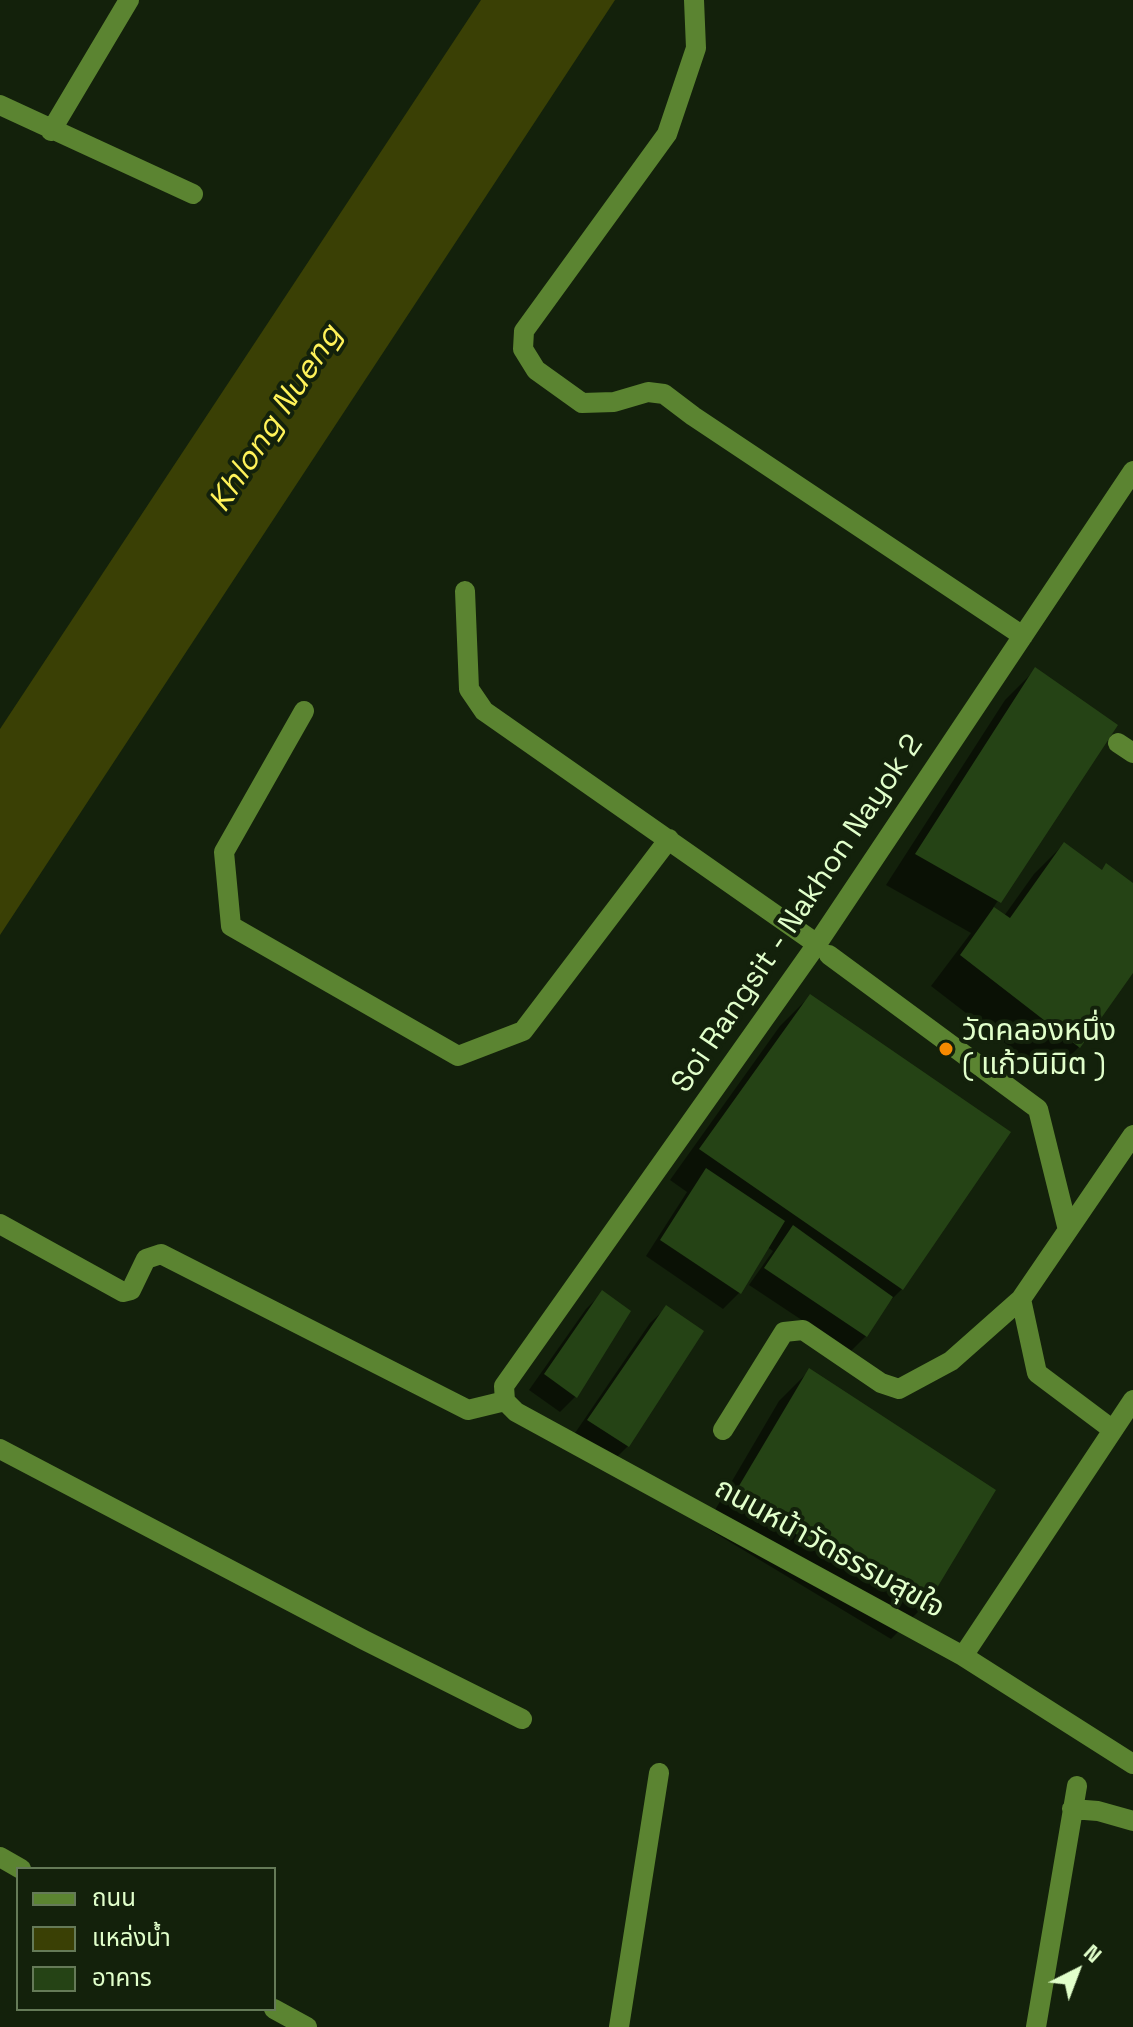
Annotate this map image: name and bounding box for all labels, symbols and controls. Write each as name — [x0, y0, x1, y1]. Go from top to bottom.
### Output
water label: Khlong Nueng — [201, 318, 351, 520]
street label: Soi Rangsit - Nakhon Nayok 2 — [665, 728, 931, 1100]
place label: วัดคลองหนึ่ง ( แก้วนิมิต ) — [962, 1014, 1116, 1084]
marker: วัดคลองหนึ่ง ( แก้วนิมิต ) — [937, 1040, 955, 1058]
street label: ถนนหน้าวัดธรรมสุขใจ — [708, 1471, 950, 1627]
legend — [16, 1867, 276, 2011]
text: ถนน — [92, 1882, 136, 1913]
text: แหล่งน้ำ — [92, 1922, 171, 1953]
north arrow — [1037, 1931, 1117, 2011]
text: N — [1078, 1938, 1108, 1969]
text: อาคาร — [92, 1962, 152, 1993]

